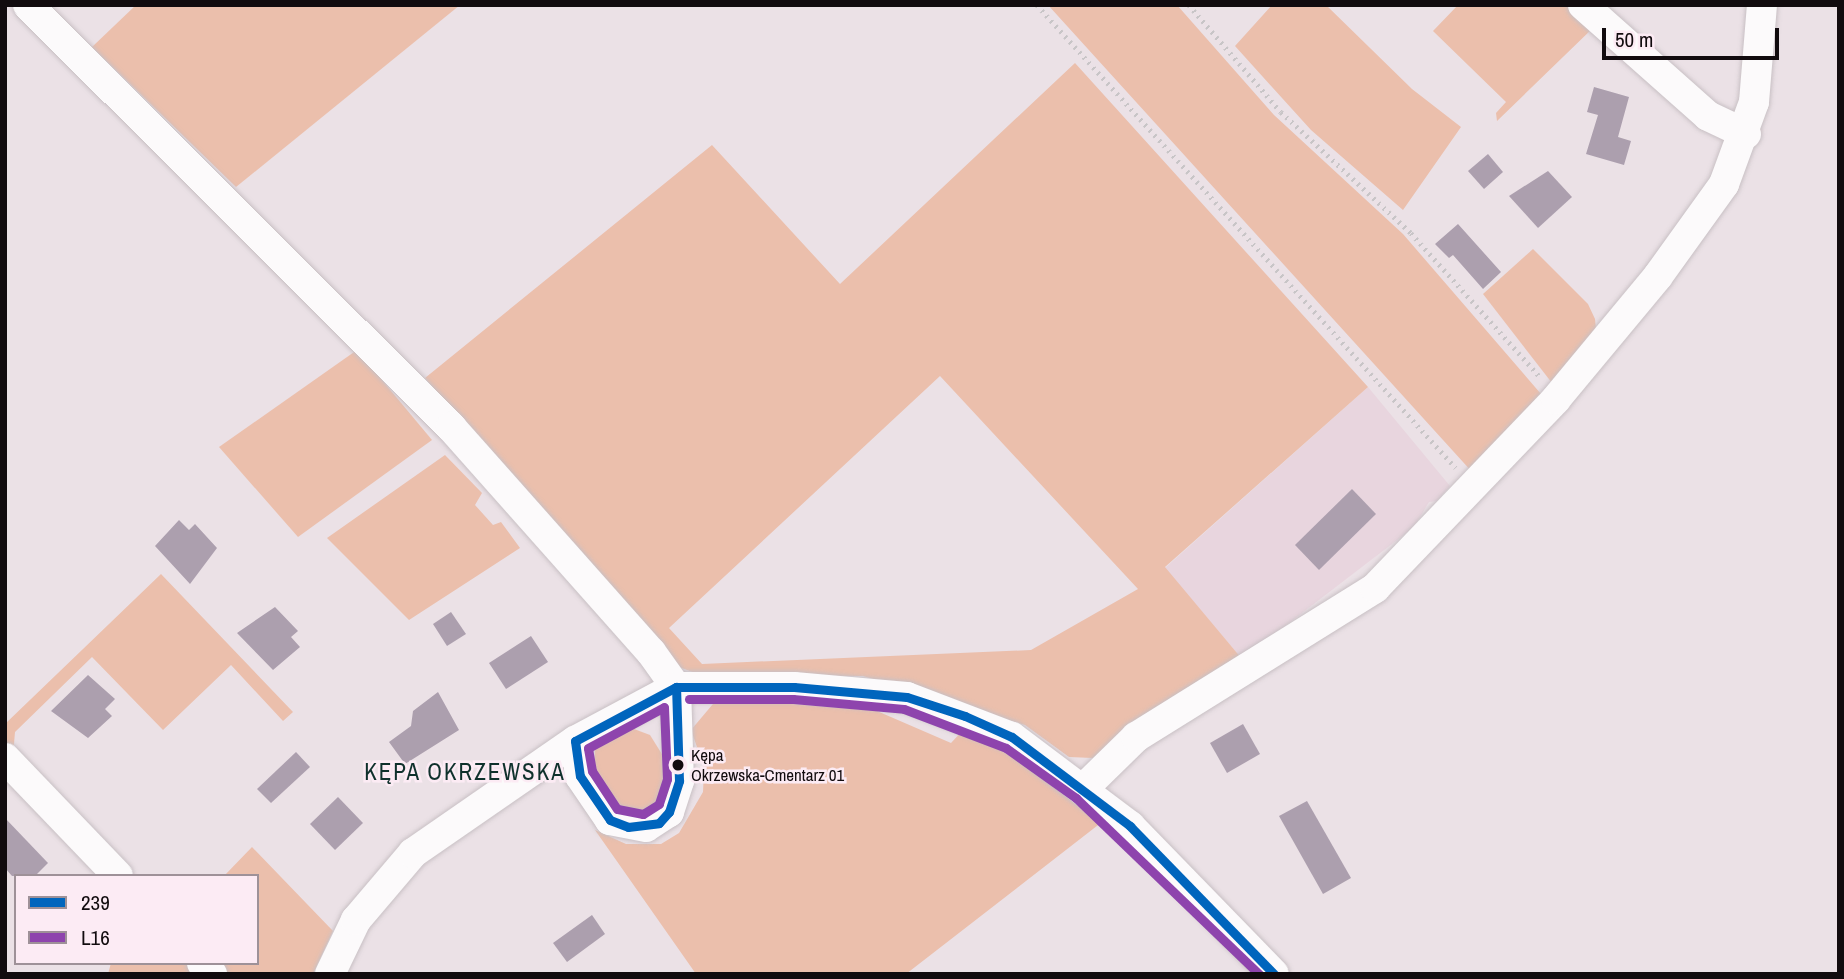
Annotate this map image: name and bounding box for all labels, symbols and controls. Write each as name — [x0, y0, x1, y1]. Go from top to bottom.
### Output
scale bar — [1606, 14, 1783, 58]
text: 50 m — [1615, 25, 1653, 54]
place label: Kępa Okrzewska-Cmentarz 01 — [691, 745, 844, 785]
district label: KĘPA OKRZEWSKA — [365, 758, 565, 786]
marker: Kępa Okrzewska-Cmentarz 01 — [671, 758, 685, 772]
legend — [14, 874, 259, 965]
text: 239 — [81, 888, 110, 917]
text: L16 — [81, 923, 110, 952]

